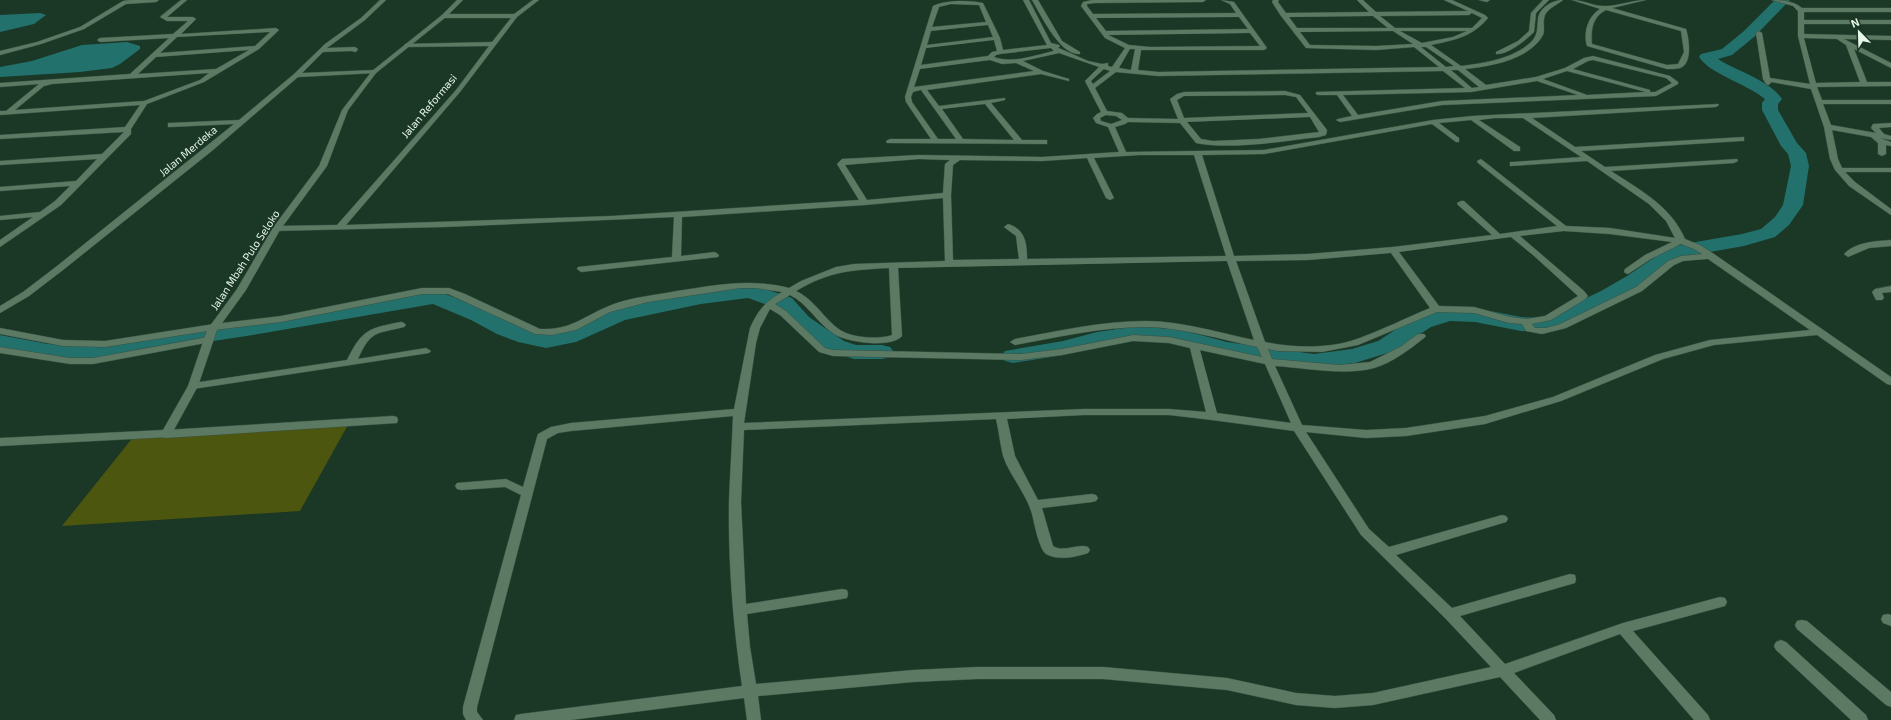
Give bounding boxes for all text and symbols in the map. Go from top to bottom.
north arrow [1839,12,1879,52]
text: N [1849,15,1861,30]
street label: Jalan Reformasi [398,71,459,140]
street label: Jalan Merdeka [156,123,219,179]
street label: Jalan Mbah Pulo Seloko [207,207,282,312]

